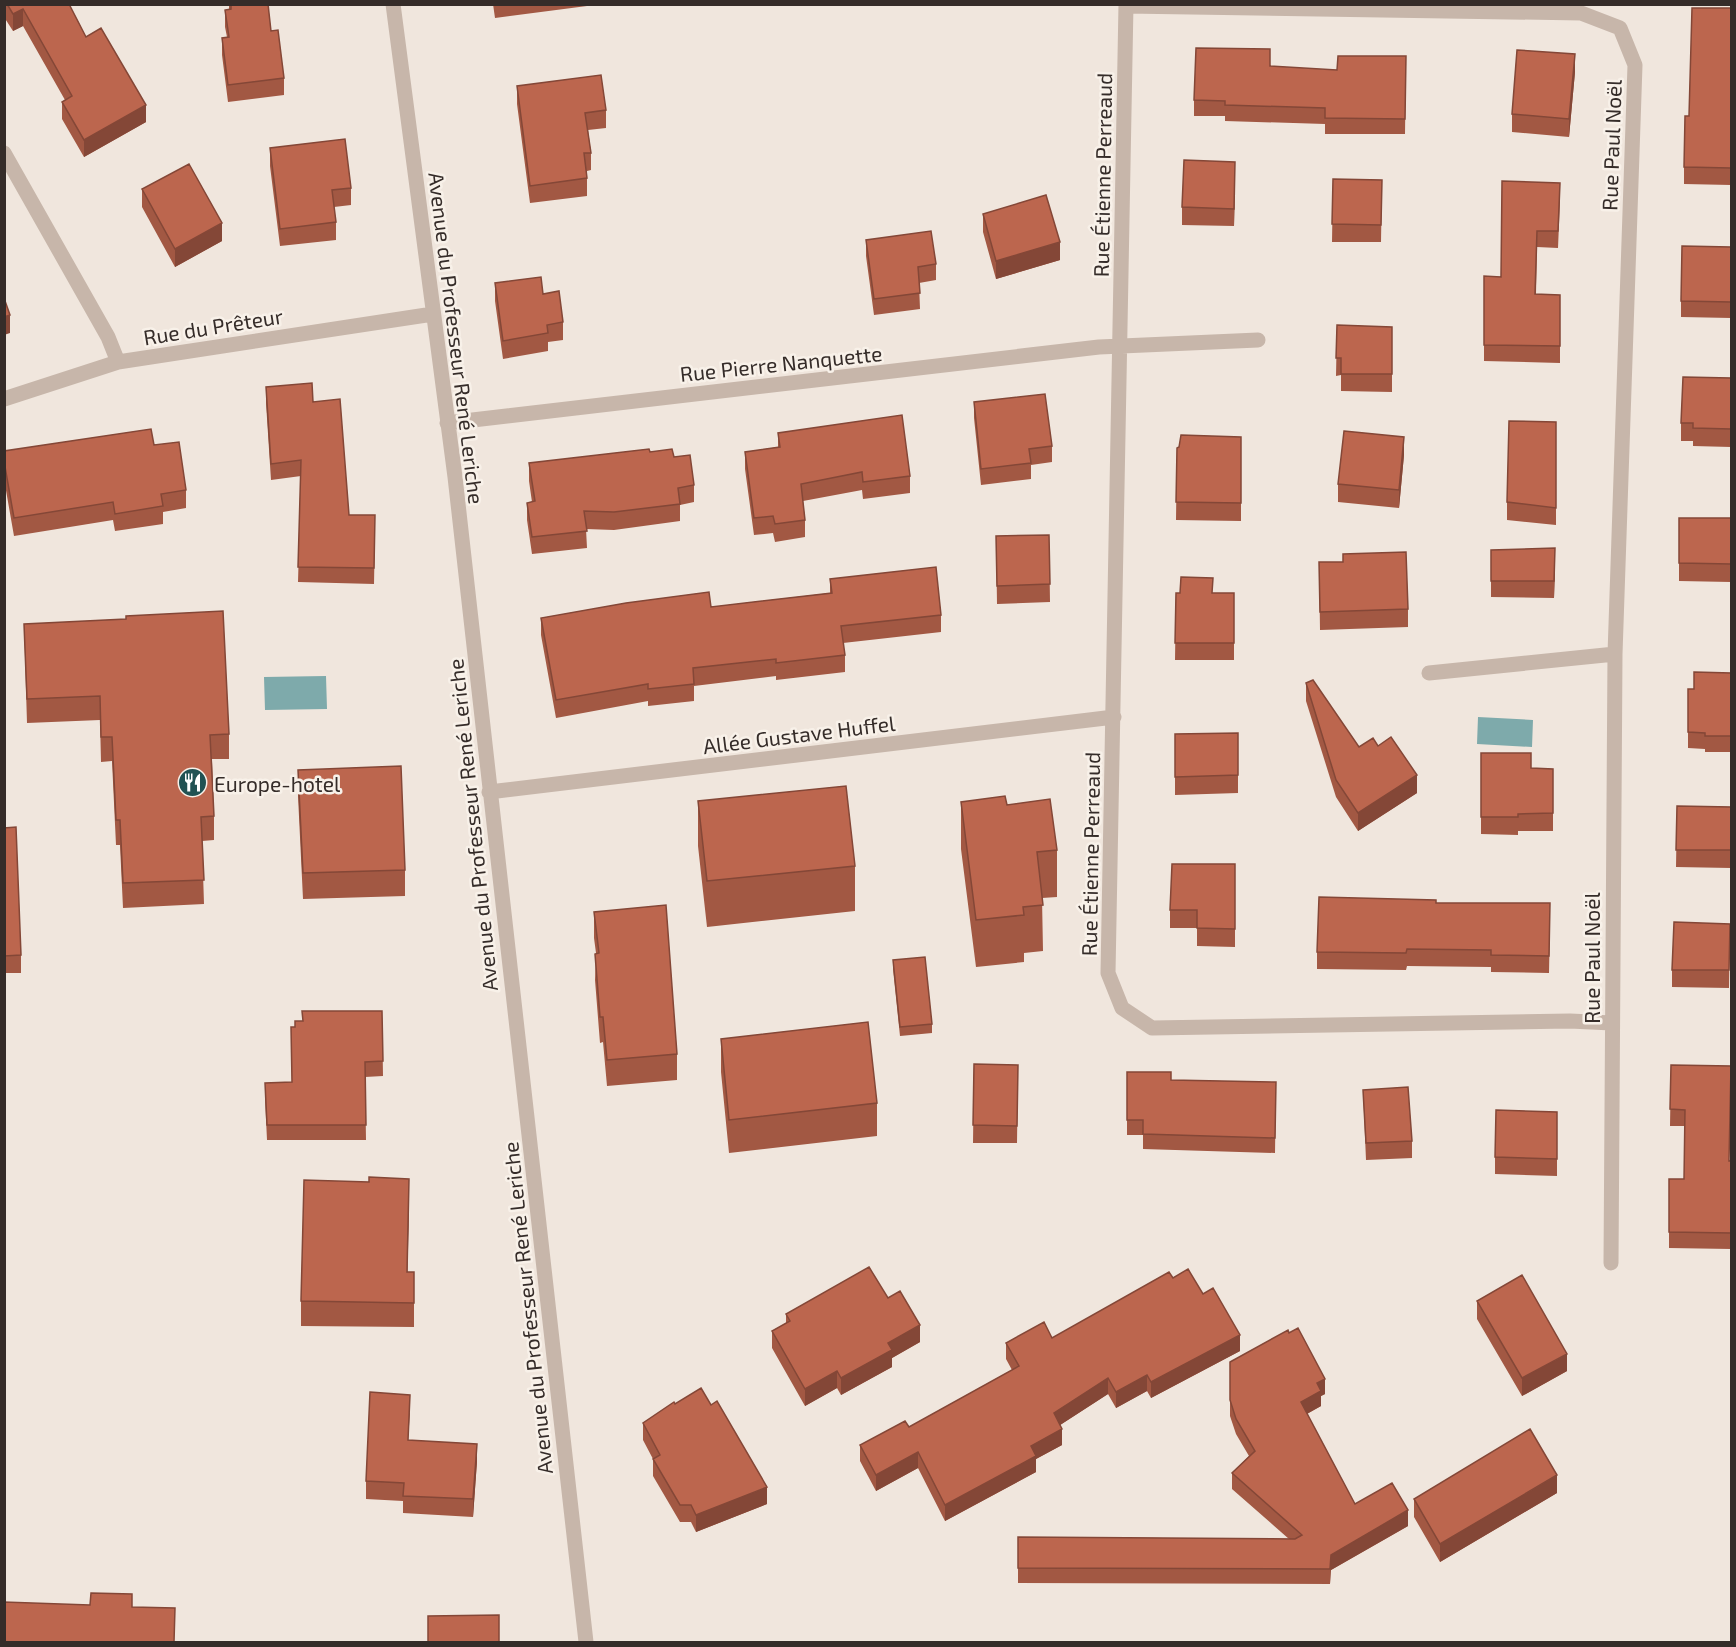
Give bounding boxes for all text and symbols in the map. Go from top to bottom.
street label: Rue Étienne Perreaud [1088,73,1116,277]
street label: Rue Paul Noël [1596,78,1626,211]
street label: Avenue du Professeur René Leriche [424,171,490,505]
street label: Rue du Prêteur [141,303,285,349]
street label: Rue Pierre Nanquette [679,340,883,386]
street label: Avenue du Professeur René Leriche [442,657,502,993]
street label: Allée Gustave Huffel [702,710,897,758]
street label: Rue Étienne Perreaud [1076,752,1104,956]
restaurant icon: Europe-hotel [177,767,209,799]
place label: Europe-hotel [214,771,341,796]
street label: Rue Paul Noël [1579,892,1604,1024]
street label: Avenue du Professeur René Leriche [497,1140,557,1476]

